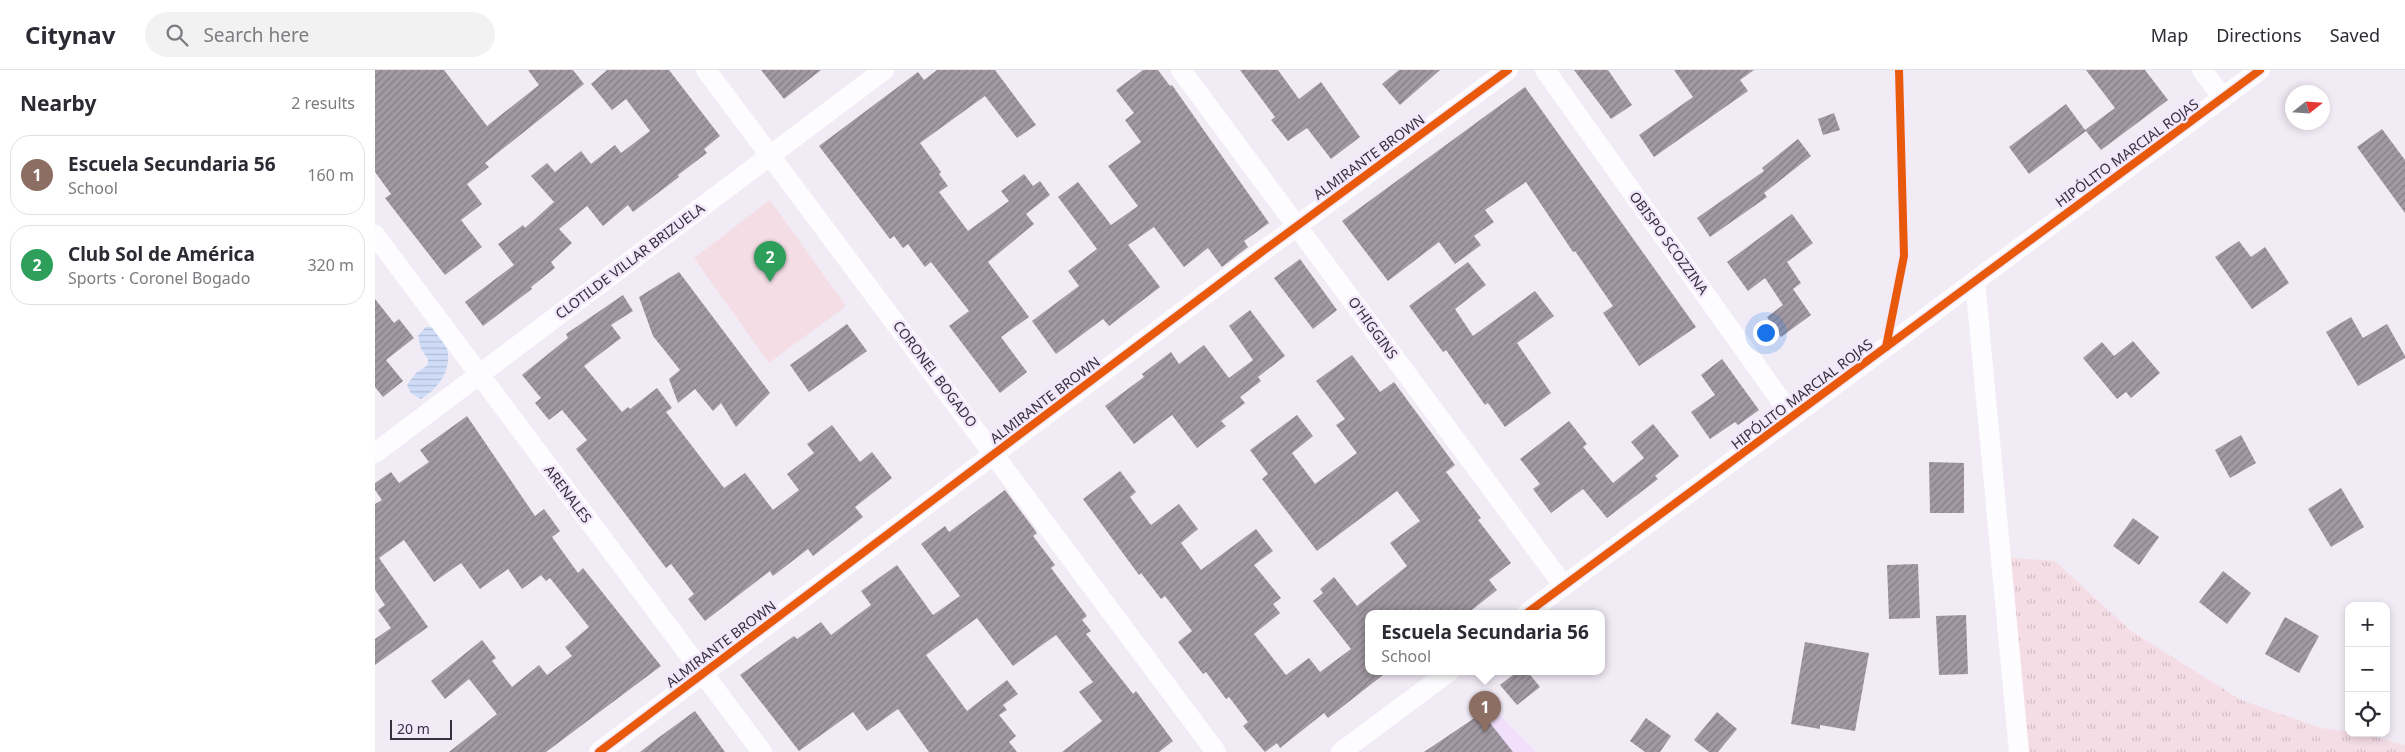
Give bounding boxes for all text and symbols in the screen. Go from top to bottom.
search box [145,12,495,57]
text: Citynav [25,18,115,51]
icon: search [163,21,191,49]
text: Search here [203,22,309,48]
text: Map [2151,23,2188,47]
text: Directions [2216,23,2302,47]
text: Saved [2330,23,2380,47]
north arrow [2285,85,2330,130]
text: Nearby [20,89,96,117]
text: 2 results [291,92,355,114]
street label: HIPÓLITO MARCIAL ROJAS [2051,94,2202,211]
street label: ALMIRANTE BROWN [1309,110,1428,204]
text: Escuela Secundaria 56 [68,151,276,177]
text: 1 [32,164,42,186]
text: 160 m [307,164,354,186]
text: School [68,177,118,199]
street label: OBISPO SCOZZINA [1626,187,1713,298]
street label: CLOTILDE VILLAR BRIZUELA [551,198,708,323]
text: Club Sol de América [68,241,255,267]
pin: 2 [754,241,786,282]
text: 2 [32,254,42,276]
text: 320 m [307,254,354,276]
text: Sports · Coronel Bogado [68,267,250,289]
street label: O'HIGGINS [1344,293,1403,363]
street label: CORONEL BOGADO [889,317,982,431]
your location [1753,320,1779,346]
street label: HIPÓLITO MARCIAL ROJAS [1727,334,1877,453]
street label: ALMIRANTE BROWN [986,352,1104,447]
street label: ARENALES [540,461,597,527]
street label: ALMIRANTE BROWN [662,596,780,691]
map controls [2345,602,2390,737]
button: + [2345,602,2390,647]
popup [1365,610,1605,675]
text: Escuela Secundaria 56 [1381,619,1589,645]
text: School [1381,645,1431,667]
button: − [2345,647,2390,692]
pin: 1 [1469,691,1501,732]
button: locate [2345,692,2390,737]
scale bar [390,717,453,740]
text: 20 m [397,719,430,738]

